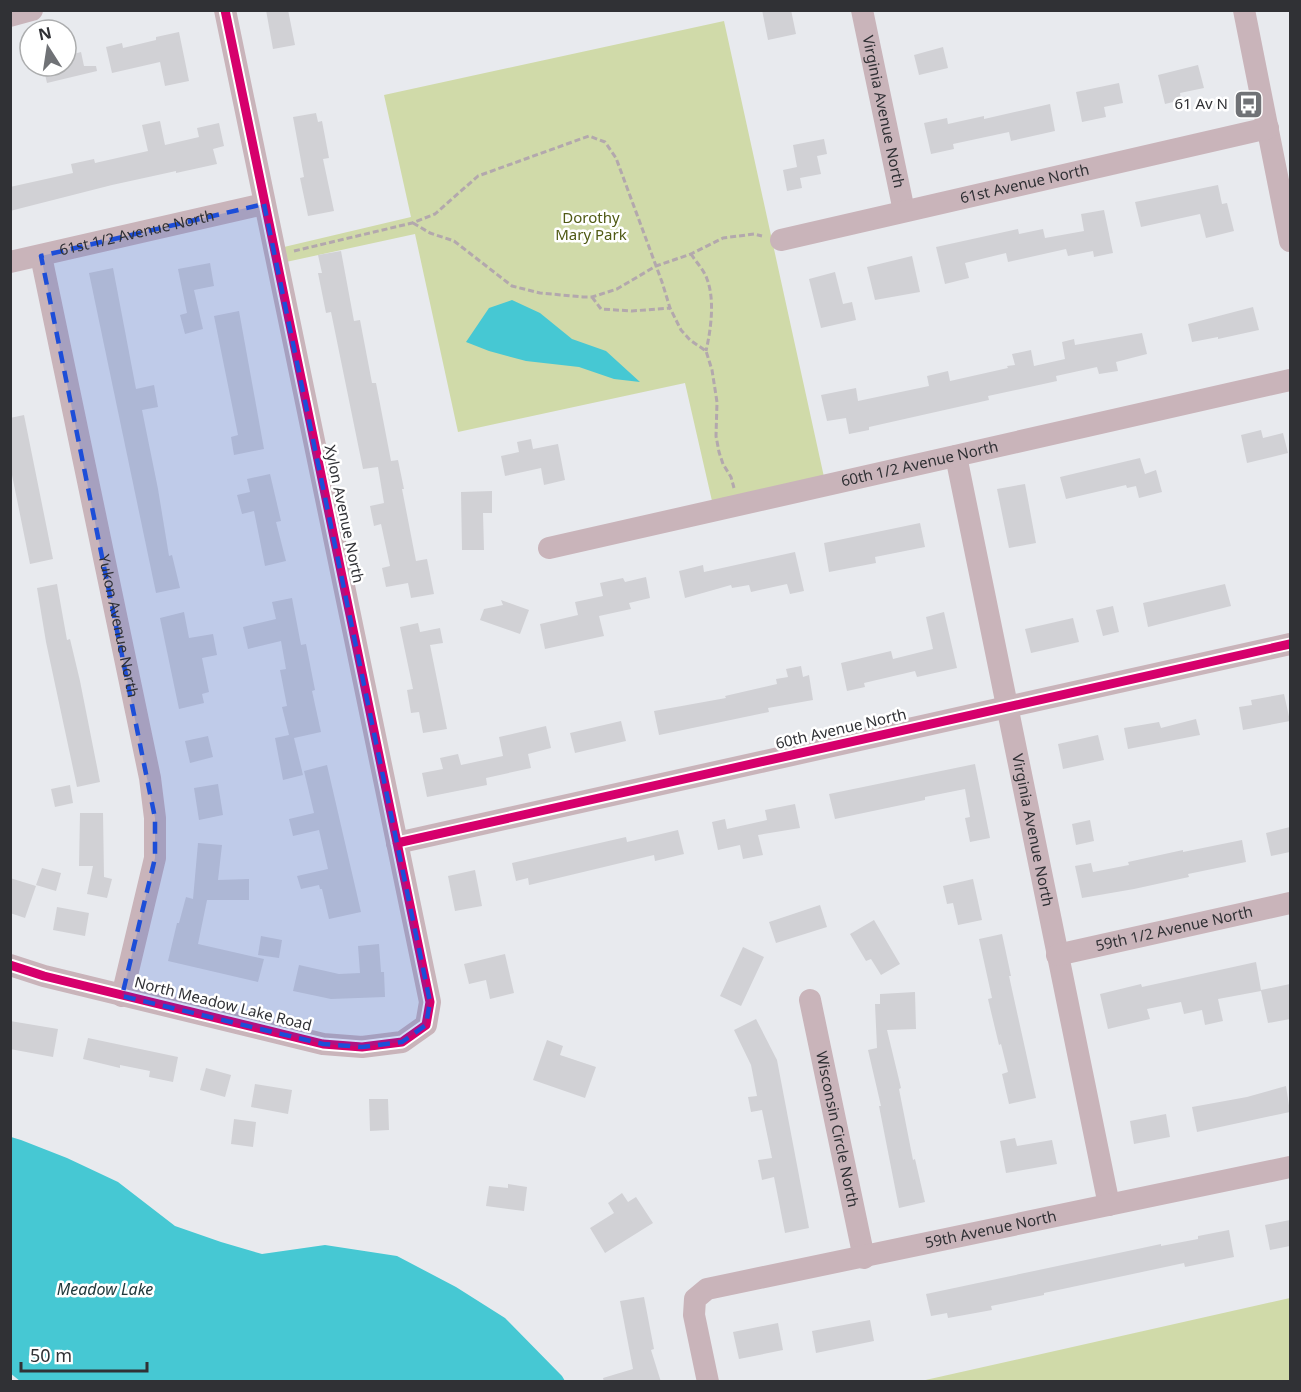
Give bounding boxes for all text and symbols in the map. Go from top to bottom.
north arrow [18,18,78,78]
text: N [36,21,54,45]
street label: Virginia Avenue North [859,33,910,190]
bus stop icon: 61 Av N [1233,88,1265,120]
place label: 61 Av N [1174,93,1228,113]
street label: 61st Avenue North [958,158,1091,207]
street label: 61st 1/2 Avenue North [57,205,216,259]
park label: Dorothy Mary Park [555,207,627,244]
street label: 60th 1/2 Avenue North [839,436,1000,490]
street label: Xylon Avenue North [321,443,369,585]
street label: Yukon Avenue North [95,552,144,699]
street label: 60th Avenue North [773,703,908,753]
street label: Virginia Avenue North [1008,752,1059,908]
street label: 59th 1/2 Avenue North [1093,901,1254,955]
street label: North Meadow Lake Road [132,971,314,1035]
street label: Wisconsin Circle North [812,1049,864,1209]
street label: 59th Avenue North [923,1205,1058,1252]
water label: Meadow Lake [57,1278,153,1300]
scale bar [21,1335,147,1373]
text: 50 m [30,1343,72,1367]

